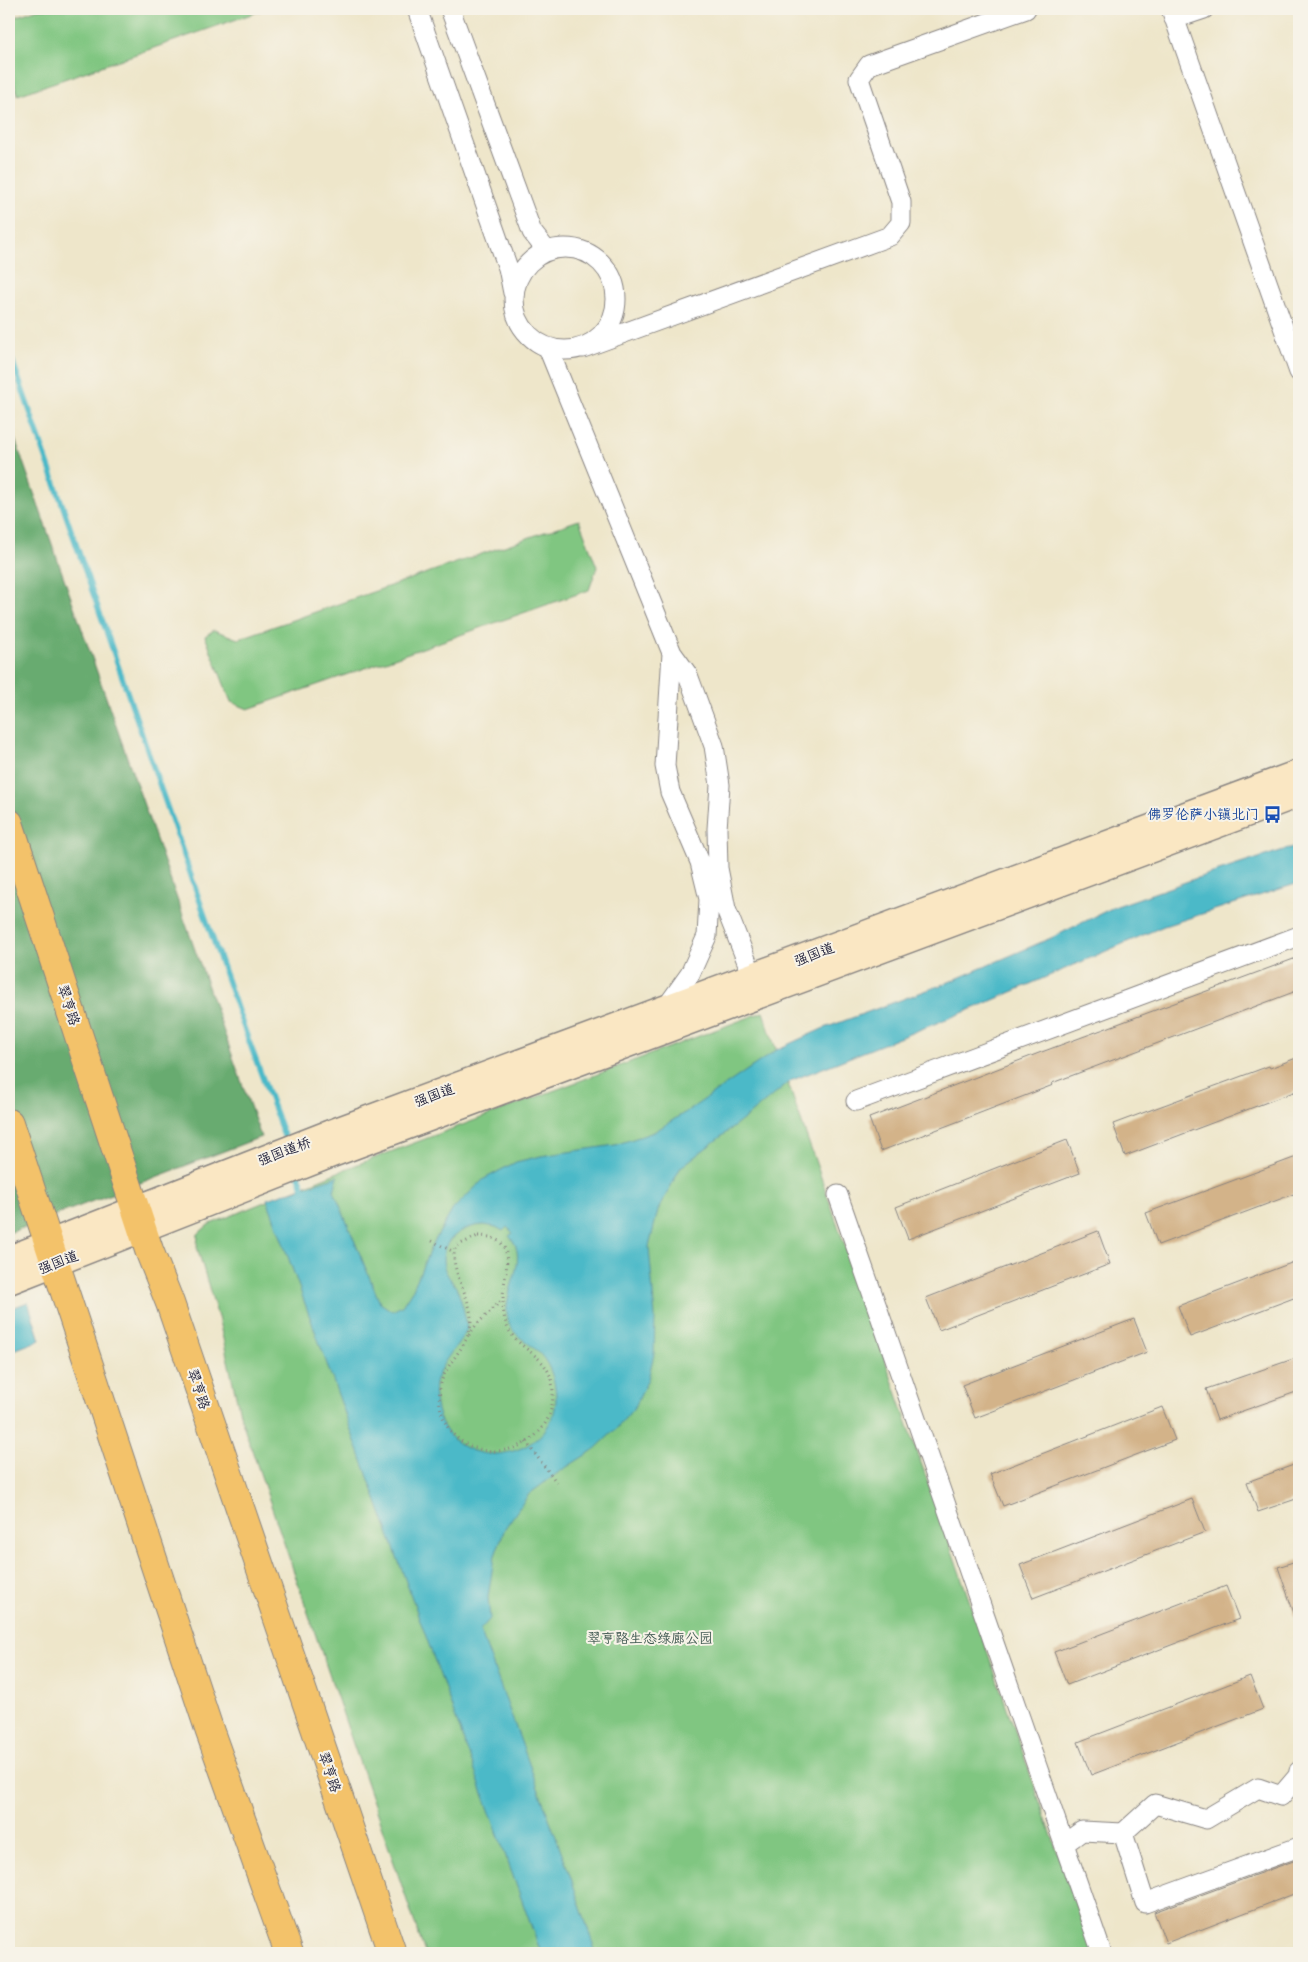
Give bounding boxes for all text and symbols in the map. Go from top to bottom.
bus stop icon: 佛罗伦萨小镇北门 [1263,804,1283,824]
place label: 佛罗伦萨小镇北门 [1147,805,1259,823]
street label: 强国道 [791,938,837,970]
street label: 翠亨路 [54,982,84,1028]
street label: 强国道 [411,1079,457,1111]
street label: 强国道桥 [255,1133,313,1169]
street label: 强国道 [35,1246,81,1278]
street label: 翠亨路 [184,1366,214,1412]
park label: 翠亨路生态绿廊公园 [587,1629,713,1647]
street label: 翠亨路 [315,1749,345,1795]

